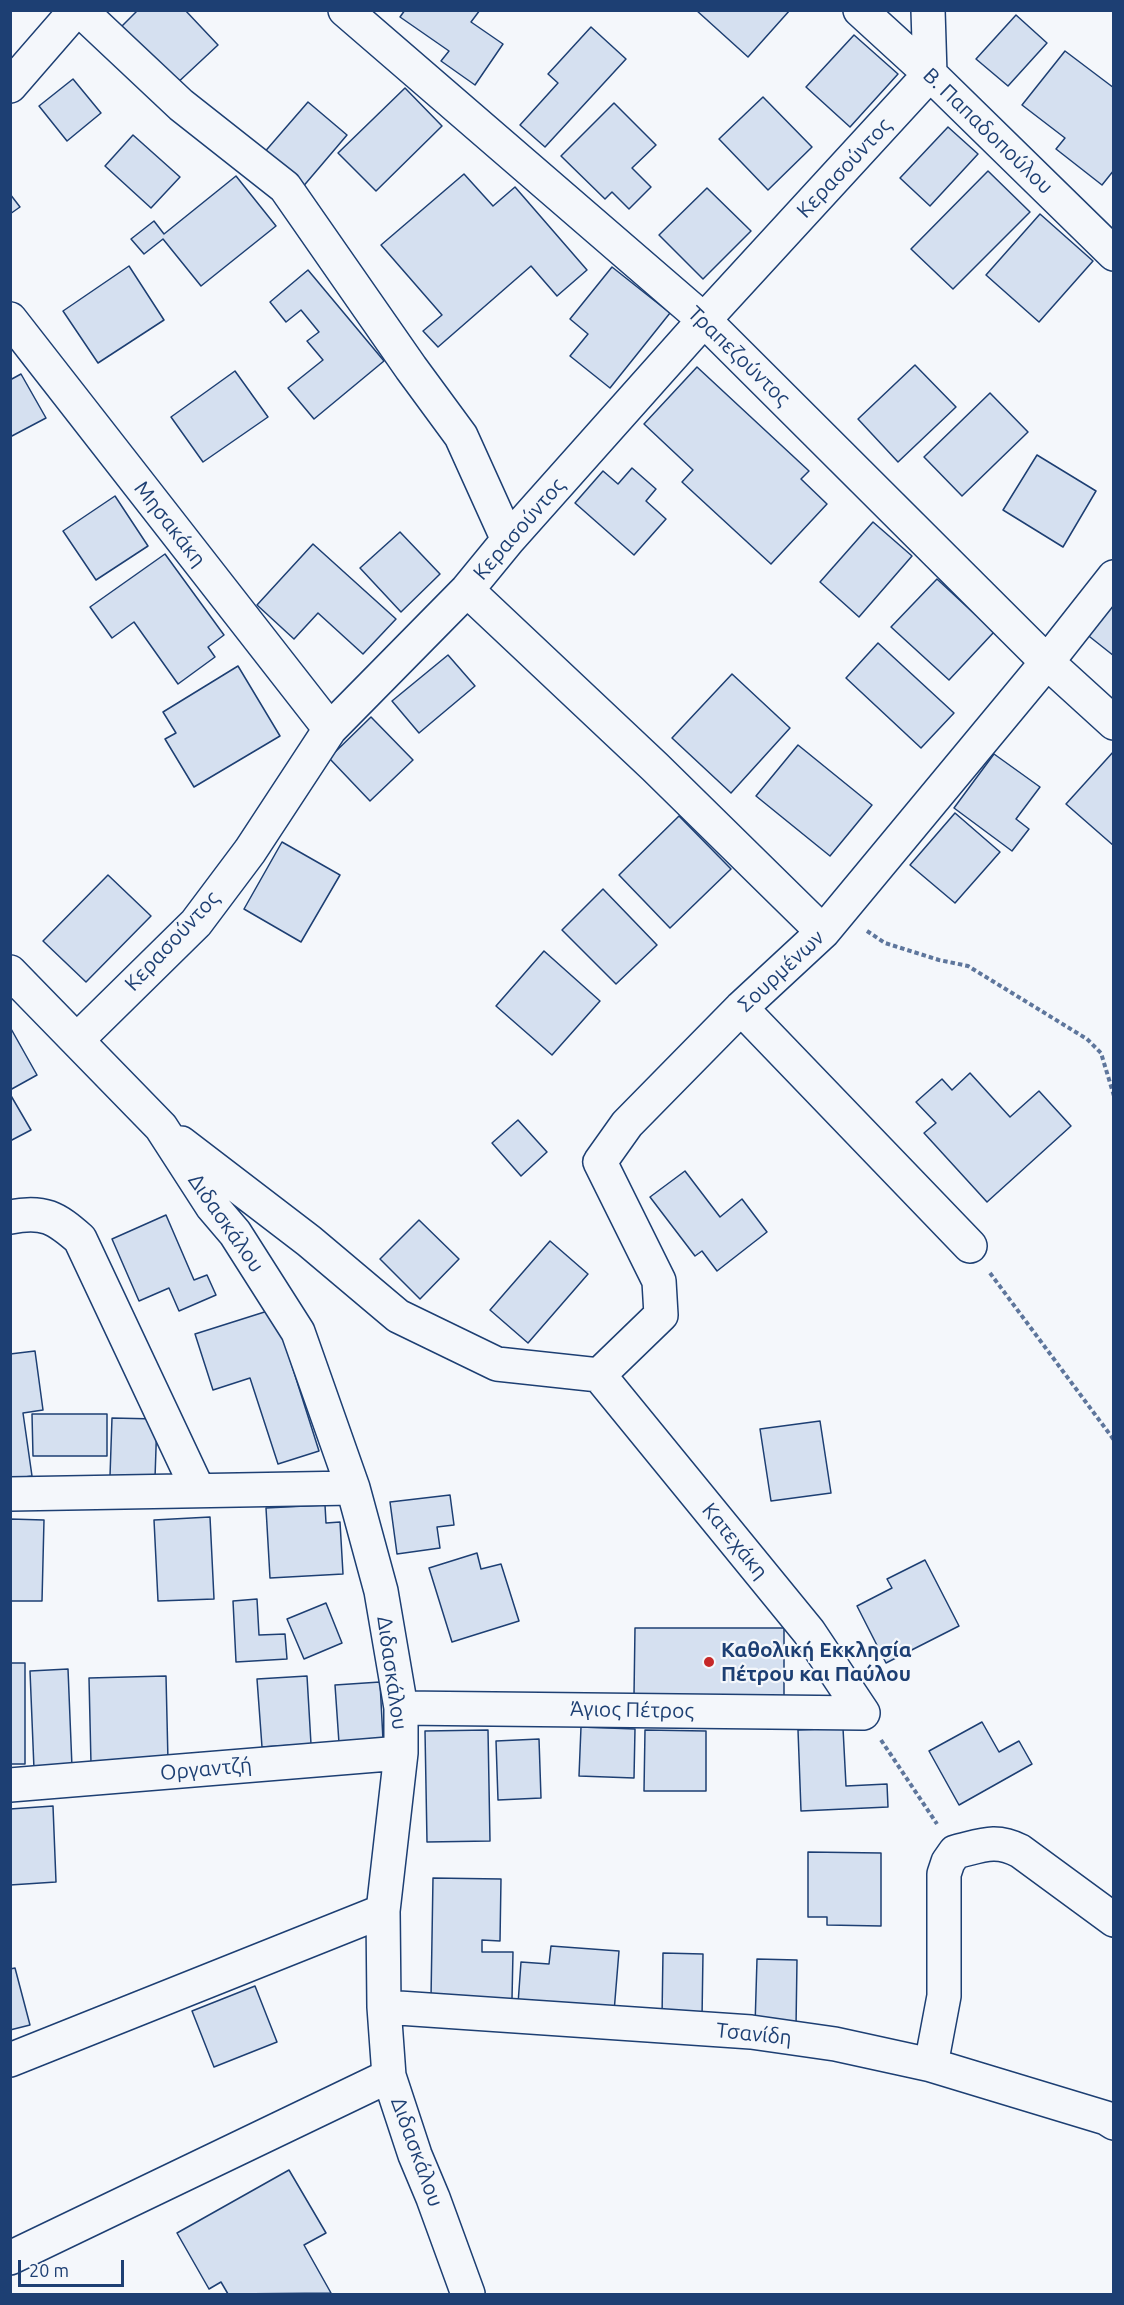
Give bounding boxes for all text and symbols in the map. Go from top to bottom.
street label: B. Παπαδοπούλου [918,63,1058,199]
street label: Κερασούντος [792,113,896,223]
street label: Τραπεζούντος [683,301,795,411]
street label: Κερασούντος [468,473,570,585]
street label: Μησακάκη [129,476,211,572]
street label: Κερασούντος [120,886,224,996]
street label: Σουρμένων [733,925,829,1017]
street label: Διδασκάλου [183,1169,269,1277]
street label: Κατεχάκη [697,1498,773,1584]
street label: Διδασκάλου [372,1614,412,1732]
place label: Καθολική Εκκλησία Πέτρου και Παύλου [721,1637,912,1687]
marker: Καθολική Εκκλησία Πέτρου και Παύλου [702,1655,716,1669]
street label: Άγιος Πέτρος [570,1696,694,1724]
street label: Οργαντζή [159,1752,253,1786]
street label: Τσανίδη [715,2018,793,2050]
street label: Διδασκάλου [386,2094,448,2210]
scale bar [21,2248,128,2286]
text: 20 m [29,2260,69,2280]

